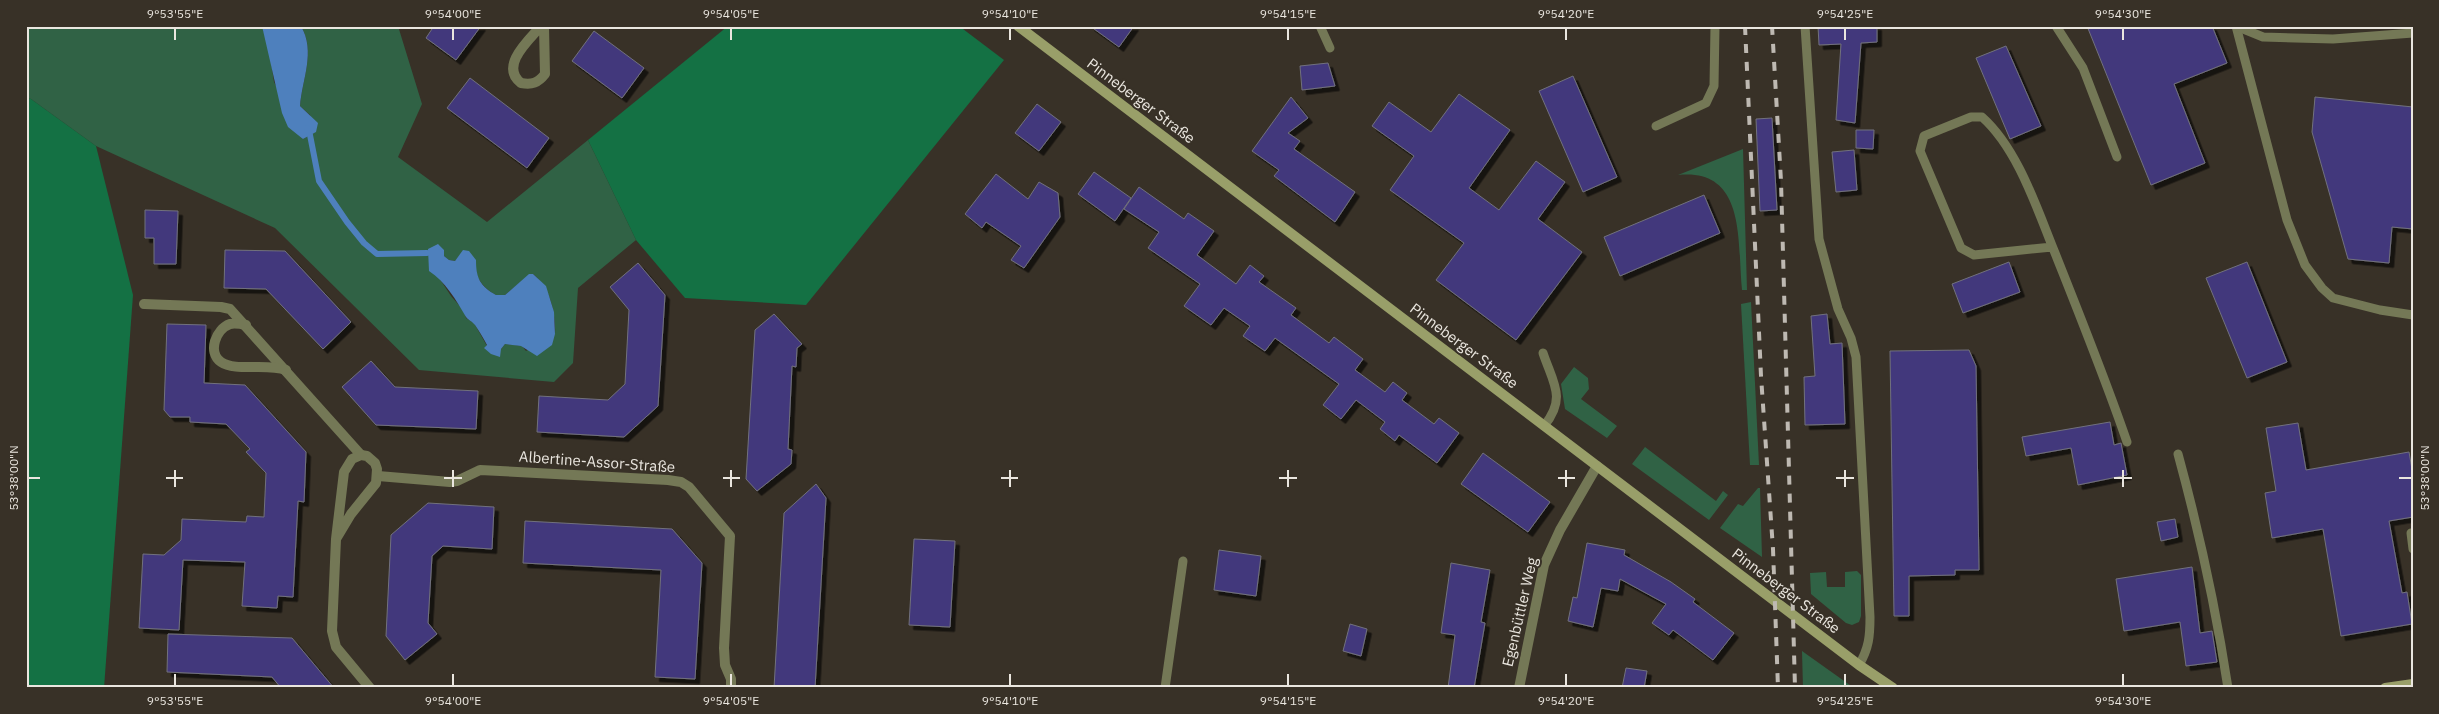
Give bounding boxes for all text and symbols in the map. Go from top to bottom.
text: 9°53'55"E [147,6,203,21]
text: 9°54'00"E [425,6,481,21]
text: 9°54'05"E [703,6,759,21]
text: 9°54'10"E [982,6,1038,21]
text: 9°54'15"E [1260,6,1316,21]
text: 9°54'20"E [1538,6,1594,21]
text: 9°54'25"E [1817,6,1873,21]
text: 9°54'30"E [2095,6,2151,21]
street label: Pinneberger Straße [1083,54,1199,147]
street label: Pinneberger Straße [1406,299,1522,392]
text: 53°38'00"N [6,445,21,511]
text: 53°38'00"N [2417,445,2432,511]
street label: Albertine-Assor-Straße [518,447,676,476]
street label: Pinneberger Straße [1728,544,1844,637]
street label: Egenbüttler Weg [1498,555,1541,668]
text: 9°53'55"E [147,693,203,708]
text: 9°54'00"E [425,693,481,708]
text: 9°54'05"E [703,693,759,708]
text: 9°54'10"E [982,693,1038,708]
text: 9°54'15"E [1260,693,1316,708]
text: 9°54'20"E [1538,693,1594,708]
text: 9°54'25"E [1817,693,1873,708]
text: 9°54'30"E [2095,693,2151,708]

